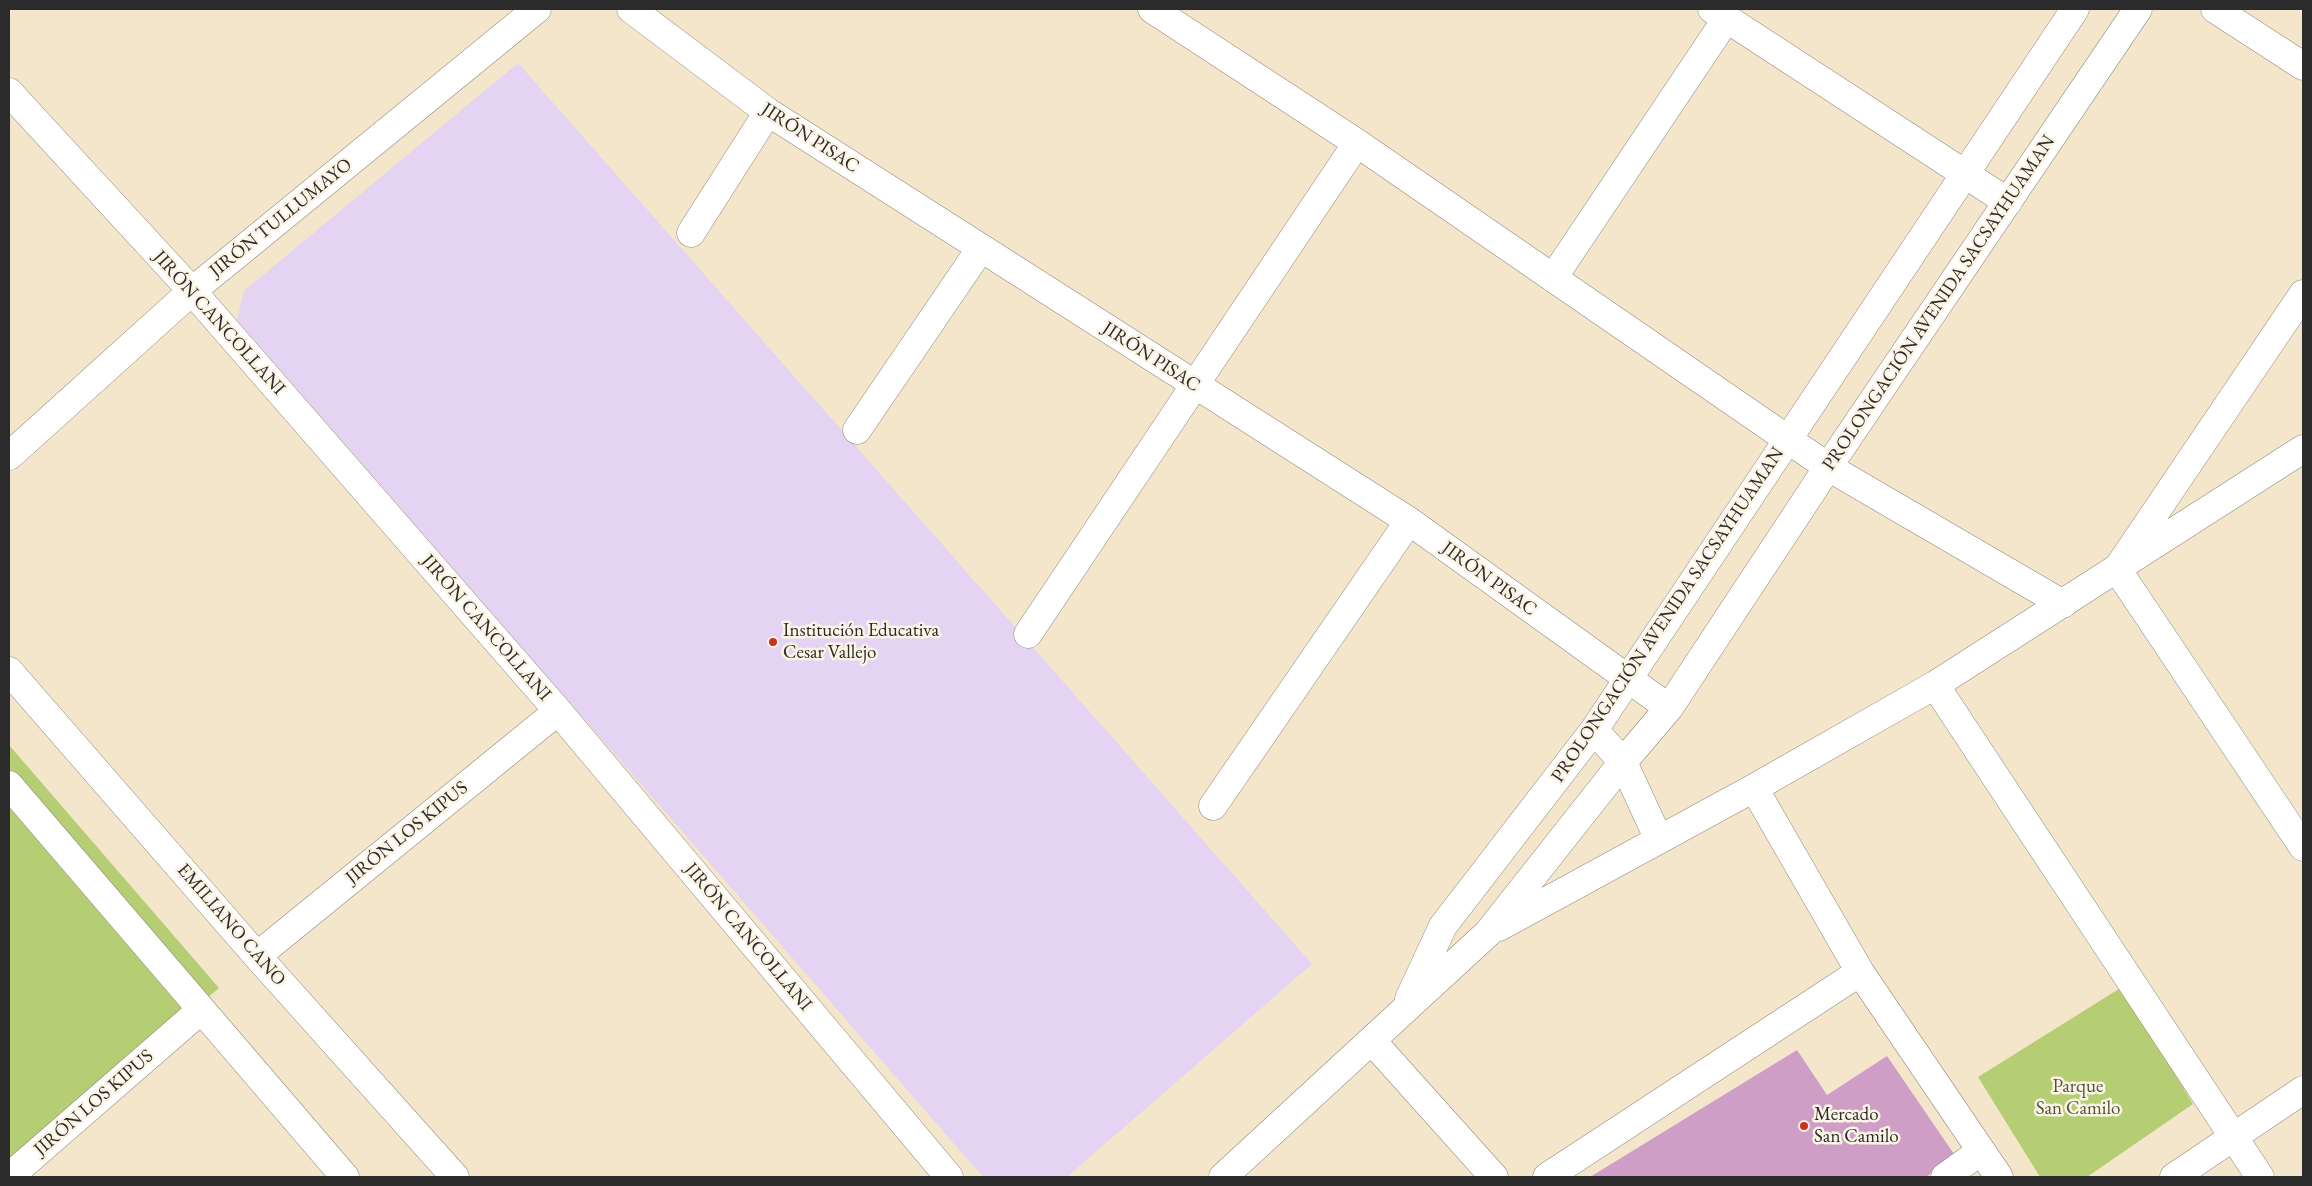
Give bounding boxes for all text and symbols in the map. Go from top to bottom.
street label: JIRÓN PISAC [757,98,863,178]
street label: PROLONGACIÓN AVENIDA SACSAYHUAMAN [1818,131,2060,475]
street label: JIRÓN TULLUMAYO [205,154,357,282]
street label: JIRÓN CANCOLLANI [148,246,290,400]
street label: JIRÓN PISAC [1098,317,1204,397]
street label: PROLONGACIÓN AVENIDA SACSAYHUAMAN [1547,443,1789,787]
street label: JIRÓN PISAC [1437,537,1541,621]
street label: JIRÓN CANCOLLANI [416,550,556,706]
place label: Institución Educativa Cesar Vallejo [783,620,939,664]
marker: Institución Educativa Cesar Vallejo [767,636,779,648]
street label: JIRÓN LOS KIPUS [341,777,473,889]
street label: JIRÓN CANCOLLANI [679,858,817,1016]
street label: EMILIANO CANO [172,859,290,991]
street label: JIRÓN LOS KIPUS [30,1045,158,1161]
park label: Parque San Camilo [2036,1076,2120,1120]
place label: Mercado San Camilo [1814,1104,1899,1148]
marker: Mercado San Camilo [1798,1120,1810,1132]

